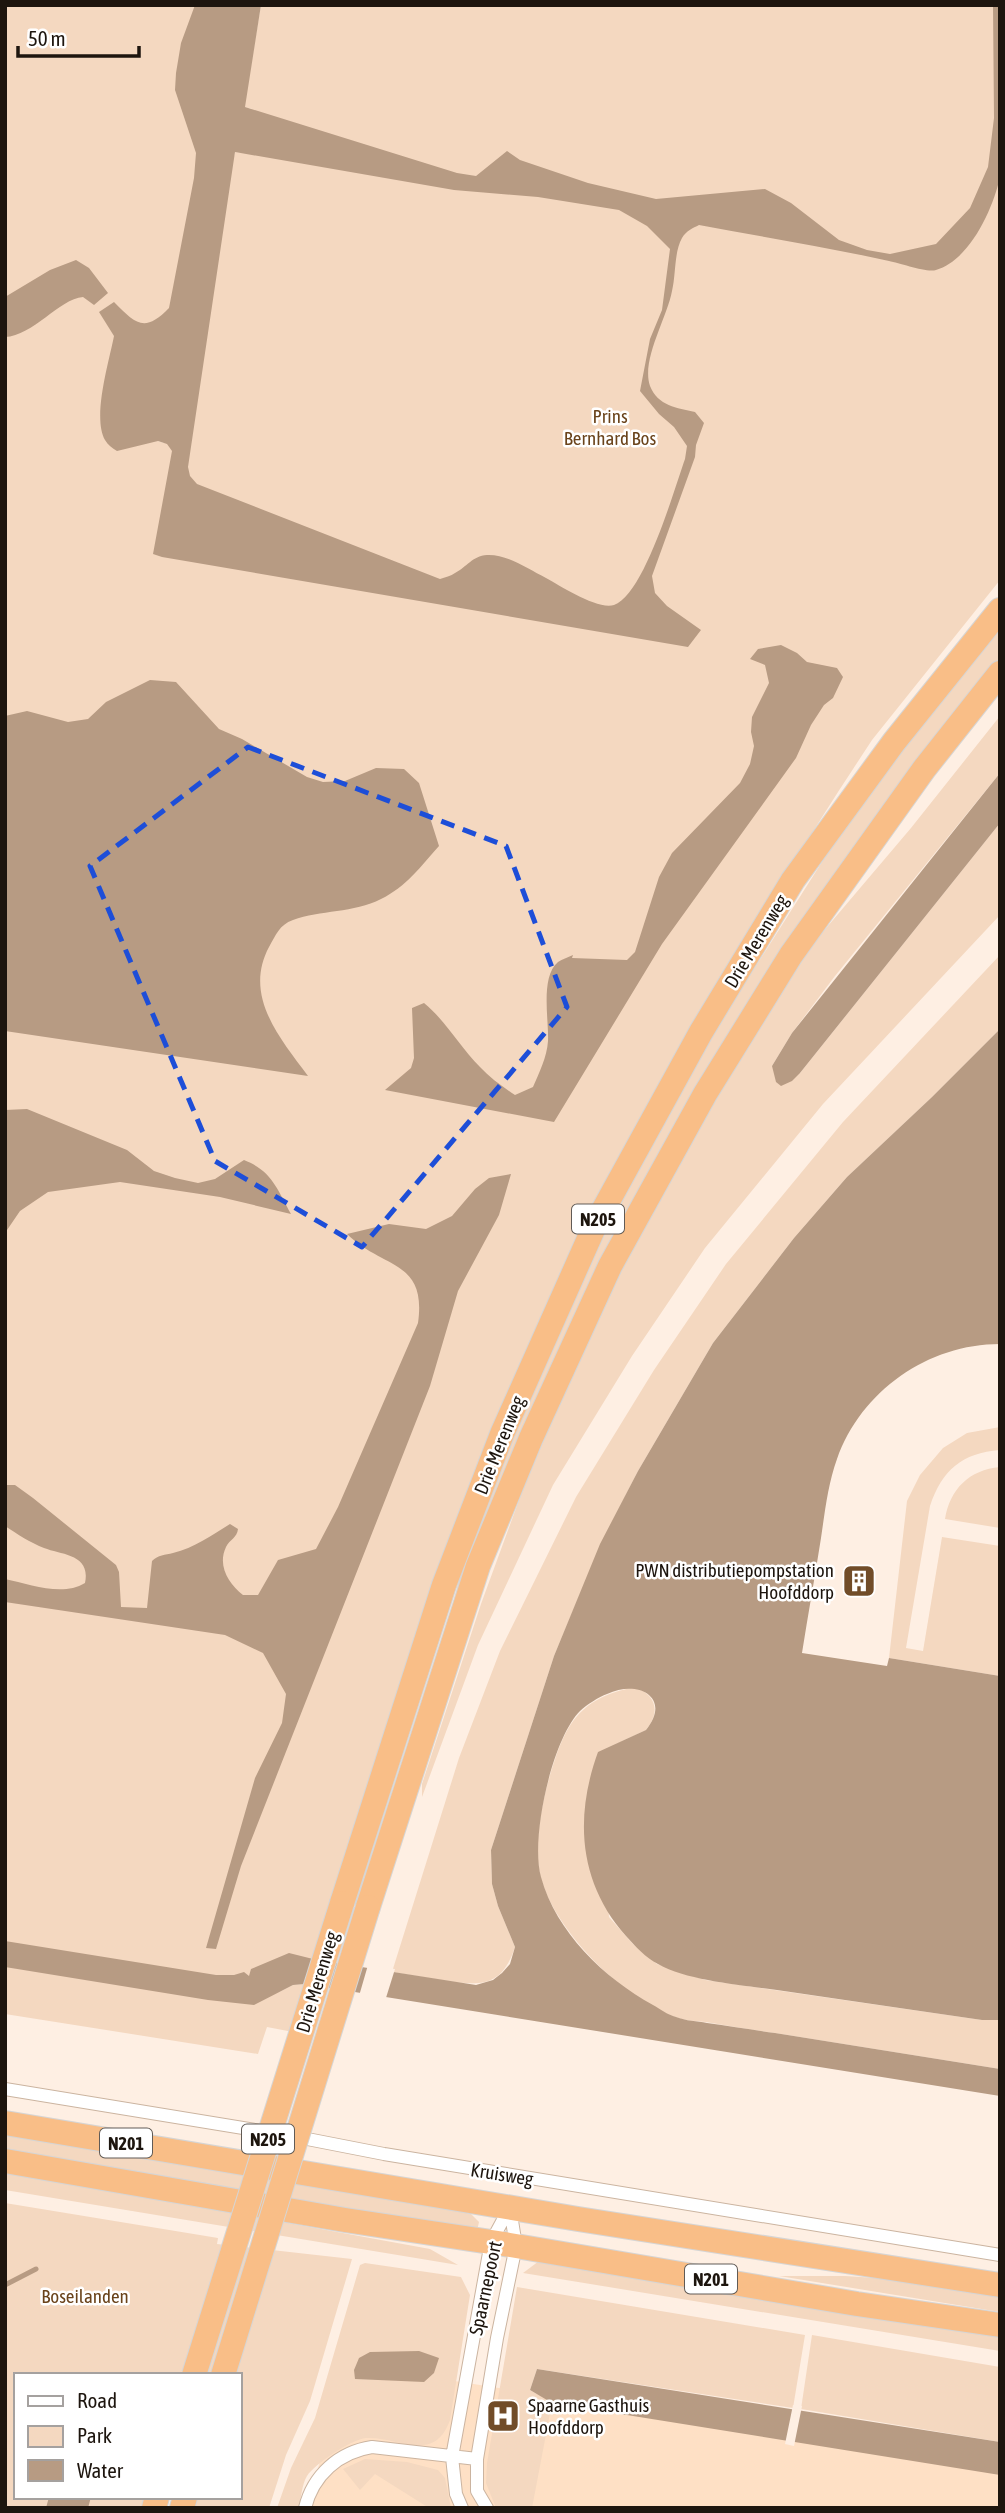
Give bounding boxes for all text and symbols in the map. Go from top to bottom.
scale bar [18,14,138,58]
text: 50 m [28,26,66,50]
park label: Prins Bernhard Bos [564,405,656,449]
street label: Drie Merenweg [720,890,793,991]
road number: N205 [572,1204,624,1234]
street label: Drie Merenweg [469,1392,529,1498]
place label: PWN distributiepompstation Hoofddorp [635,1559,834,1603]
building icon: PWN distributiepompstation Hoofddorp [840,1562,878,1600]
street label: Drie Merenweg [291,1928,343,2035]
road number: N205 [242,2124,294,2154]
road number: N201 [100,2129,152,2158]
street label: Kruisweg [469,2158,536,2190]
street label: Spaarnepoort [464,2239,506,2337]
road number: N201 [685,2264,737,2294]
park label: Boseilanden [41,2285,129,2307]
legend [14,2373,242,2499]
text: Road [77,2388,117,2412]
place label: Spaarne Gasthuis Hoofddorp [528,2394,650,2438]
hospital icon: Spaarne Gasthuis Hoofddorp [484,2397,522,2435]
text: Park [77,2423,112,2447]
text: Water [77,2458,124,2482]

